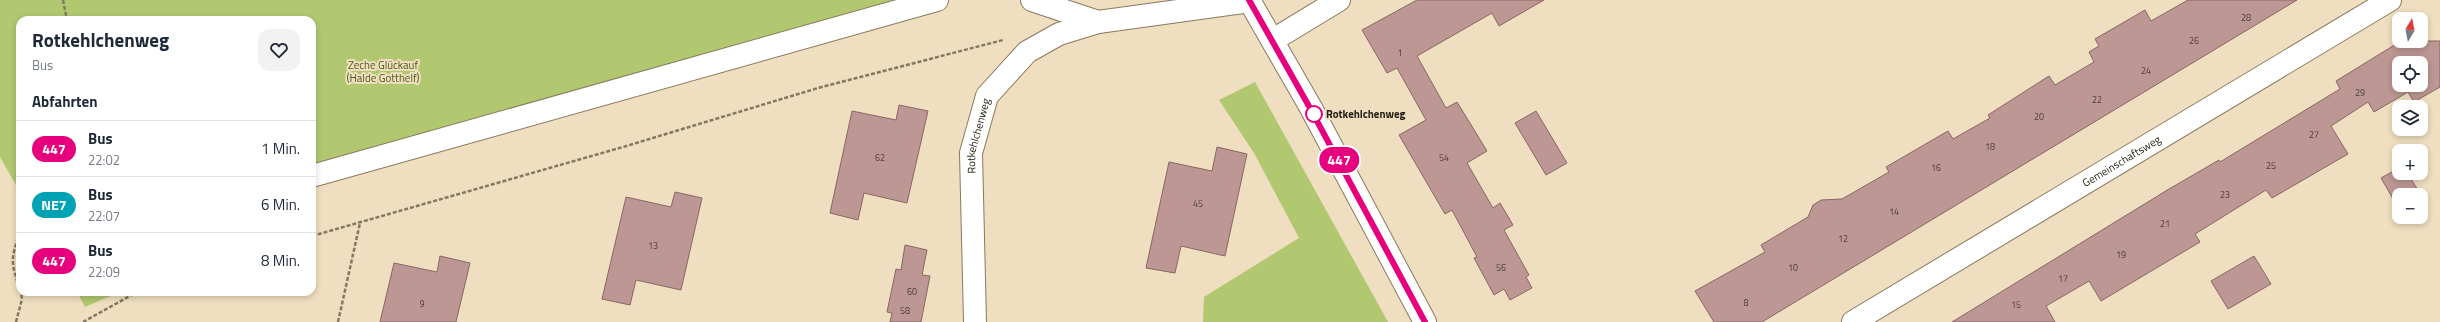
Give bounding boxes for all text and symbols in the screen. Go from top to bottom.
house number: 28 [2241,11,2251,24]
north arrow [2392,12,2428,48]
map controls [2392,12,2428,224]
text: Rotkehlchenweg [32,25,169,54]
button: heart [258,29,300,71]
house number: 26 [2189,34,2199,47]
house number: 1 [1397,46,1403,59]
text: Bus [32,55,53,75]
button: locate [2392,56,2428,92]
park label: Zeche Glückauf (Halde Gotthelf) [347,57,420,86]
house number: 24 [2141,64,2151,77]
house number: 29 [2355,86,2365,99]
text: Abfahrten [32,90,98,113]
house number: 22 [2092,93,2102,106]
street label: Rotkehlchenweg [963,96,994,174]
button: layers [2392,100,2428,136]
marker: Rotkehlchenweg [1305,105,1323,123]
place label: Rotkehlchenweg [1326,106,1406,122]
house number: 20 [2034,110,2044,123]
text: Bus [88,127,113,150]
house number: 27 [2309,128,2319,141]
street label: Gemeinschaftsweg [2079,131,2164,191]
text: 1 Min. [261,137,300,160]
text: 447 [42,138,66,159]
house number: 18 [1985,140,1995,153]
button: + [2392,144,2428,180]
line badge: 447 [1316,147,1362,173]
text: 447 [1327,149,1351,170]
text: 22:02 [88,150,120,170]
house number: 62 [875,151,885,164]
house number: 54 [1439,151,1449,164]
house number: 25 [2266,159,2276,172]
house number: 16 [1931,161,1941,174]
text: Bus [88,183,113,206]
house number: 23 [2220,188,2230,201]
button: − [2392,188,2428,224]
text: 6 Min. [261,193,300,216]
text: NE7 [41,194,67,215]
house number: 45 [1193,197,1203,210]
house number: 14 [1889,205,1899,218]
text: 22:07 [88,206,120,226]
house number: 21 [2160,217,2170,230]
house number: 12 [1838,232,1848,245]
text: Bus [88,239,113,262]
house number: 13 [648,239,658,252]
house number: 19 [2116,248,2126,261]
text: 8 Min. [261,249,300,272]
text: 447 [42,250,66,271]
house number: 56 [1496,261,1506,274]
house number: 10 [1788,261,1798,274]
text: 22:09 [88,262,120,282]
house number: 17 [2058,272,2068,285]
house number: 60 [907,285,917,298]
house number: 8 [1743,296,1749,309]
house number: 9 [419,297,425,310]
house number: 15 [2011,298,2021,311]
house number: 58 [900,304,910,317]

